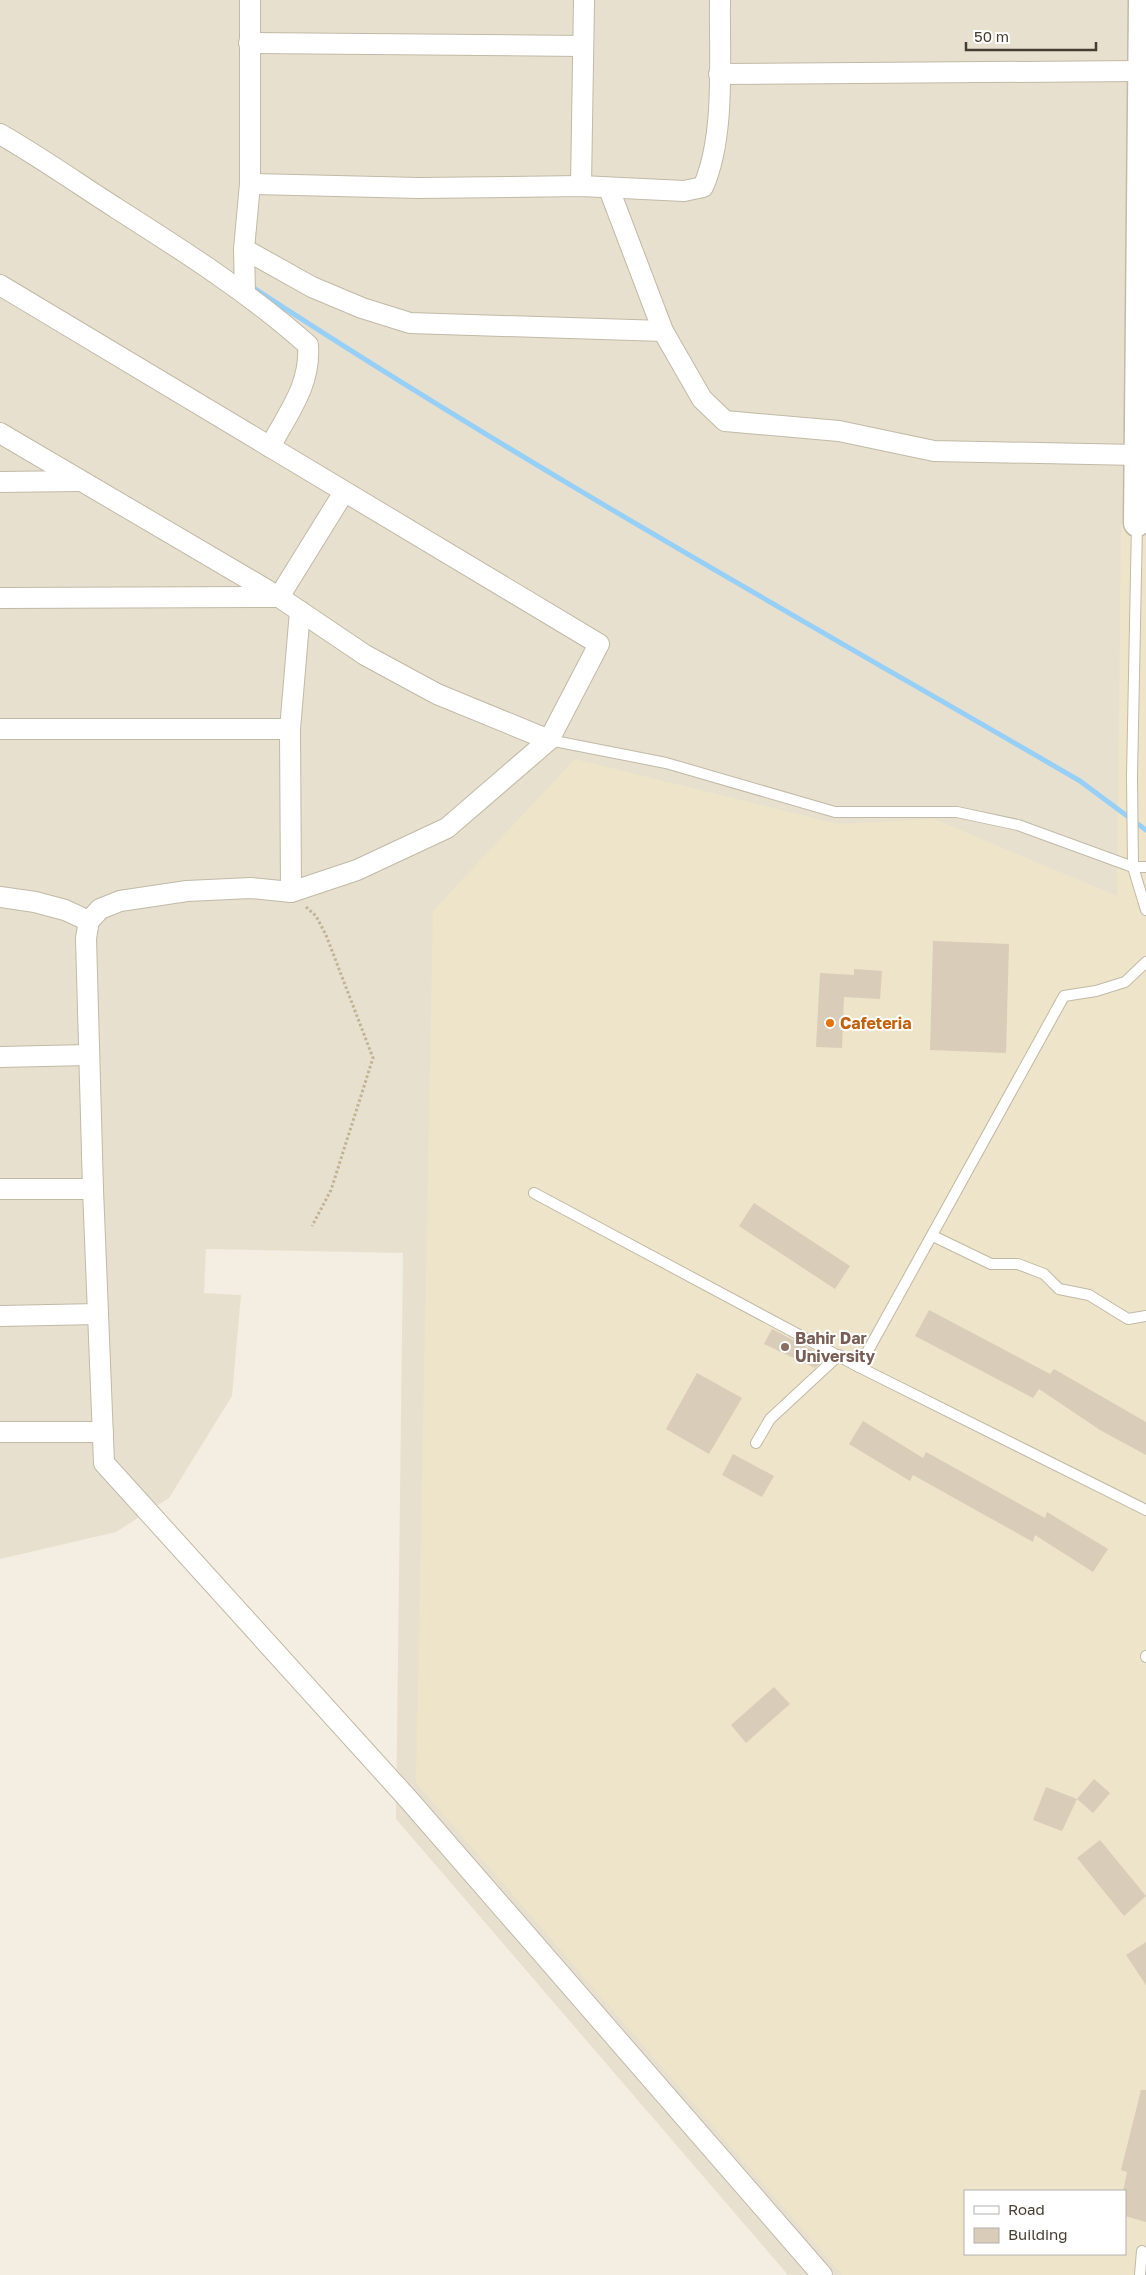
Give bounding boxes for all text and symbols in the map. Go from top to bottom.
scale bar [966,20,1096,52]
text: 50 m [974,27,1009,45]
place label: Cafeteria [840,1013,912,1033]
marker: Cafeteria [824,1017,836,1029]
place label: Bahir Dar University [795,1328,876,1366]
marker: Bahir Dar University [779,1341,791,1353]
legend [964,2190,1126,2255]
text: Road [1008,2200,1045,2218]
text: Building [1008,2225,1068,2243]

